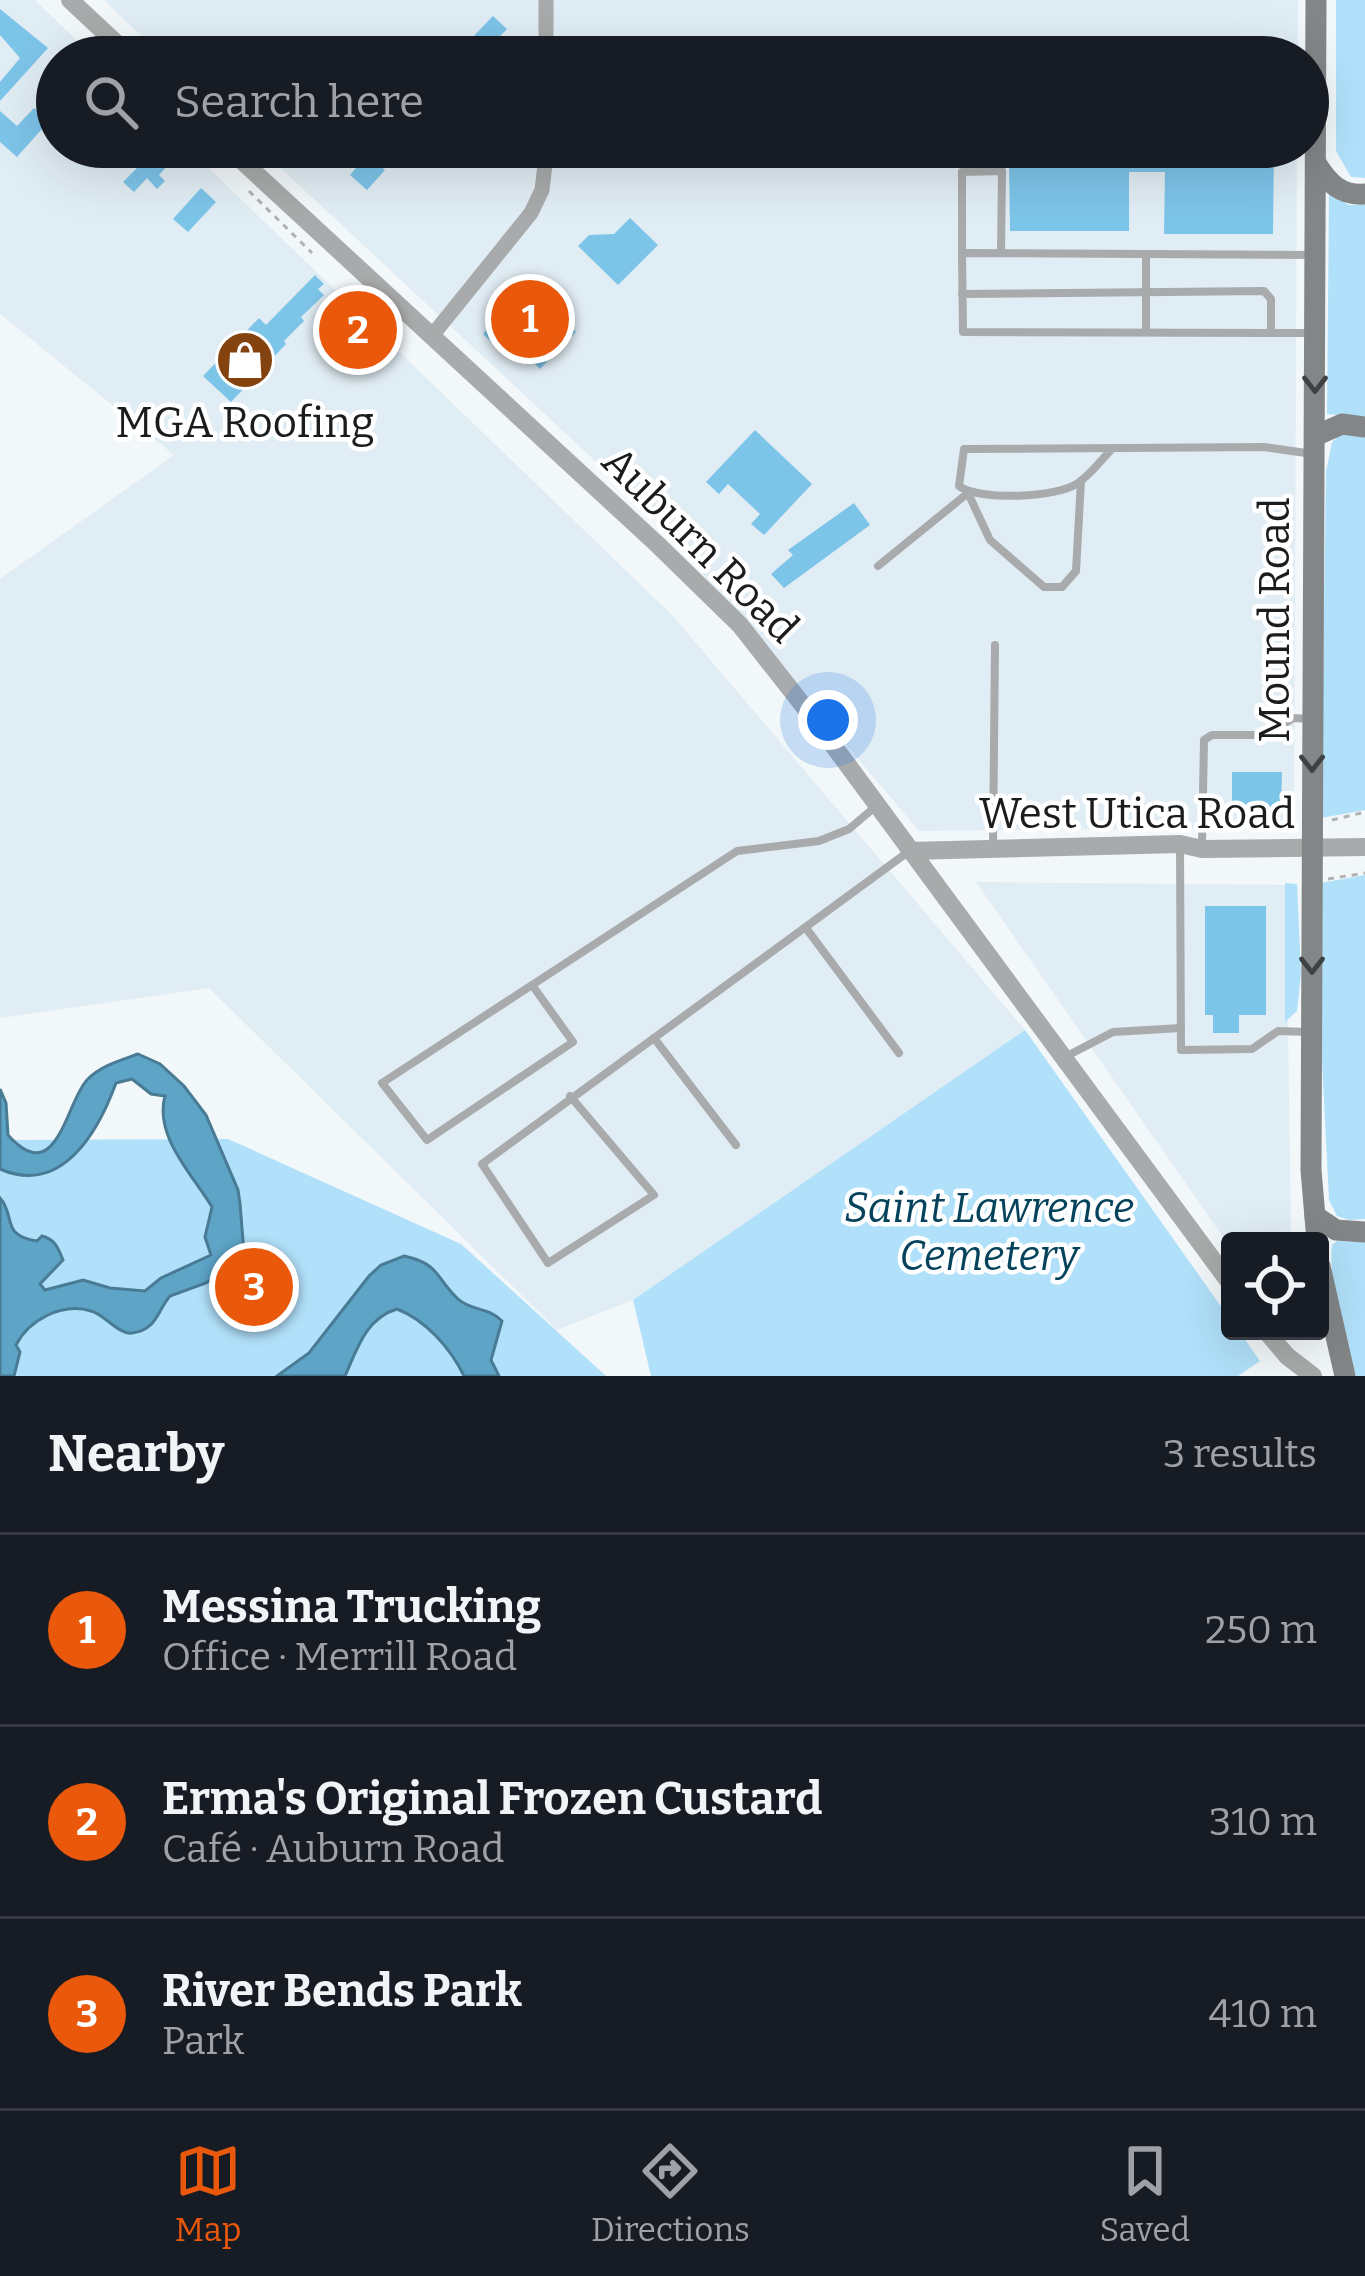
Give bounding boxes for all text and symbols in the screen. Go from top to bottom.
search box [36,36,1329,168]
icon: search [78,69,144,135]
text: Search here [174,75,424,129]
pin: 1 [491,274,569,364]
pin: 2 [319,285,397,375]
shop icon: MGA Roofing [214,329,276,391]
one-way arrow [1302,376,1328,394]
place label: MGA Roofing [116,398,374,448]
street label: Auburn Road [592,436,809,653]
street label: Mound Road [1250,497,1300,743]
your location [798,690,858,750]
one-way arrow [1299,755,1325,773]
street label: West Utica Road [979,789,1295,839]
one-way arrow [1299,957,1325,975]
park label: Saint Lawrence Cemetery [844,1183,1134,1281]
map controls [1221,1232,1329,1340]
button: locate [1221,1232,1329,1340]
pin: 3 [215,1242,293,1332]
text: Nearby [48,1423,224,1485]
text: 3 results [1163,1431,1317,1477]
text: Messina Trucking [162,1580,541,1634]
text: 1 [79,1607,95,1653]
text: 250 m [1205,1607,1317,1653]
text: Office · Merrill Road [162,1634,517,1680]
text: Erma's Original Frozen Custard [162,1772,822,1826]
text: 2 [76,1799,98,1845]
text: 310 m [1209,1799,1317,1845]
text: Café · Auburn Road [162,1826,504,1872]
text: River Bends Park [162,1964,522,2018]
text: 3 [76,1991,98,2037]
text: 410 m [1208,1991,1317,2037]
text: Park [162,2018,244,2064]
tab: Map [175,2138,241,2250]
tab: Directions [591,2138,750,2250]
tab: Saved [1100,2138,1190,2250]

